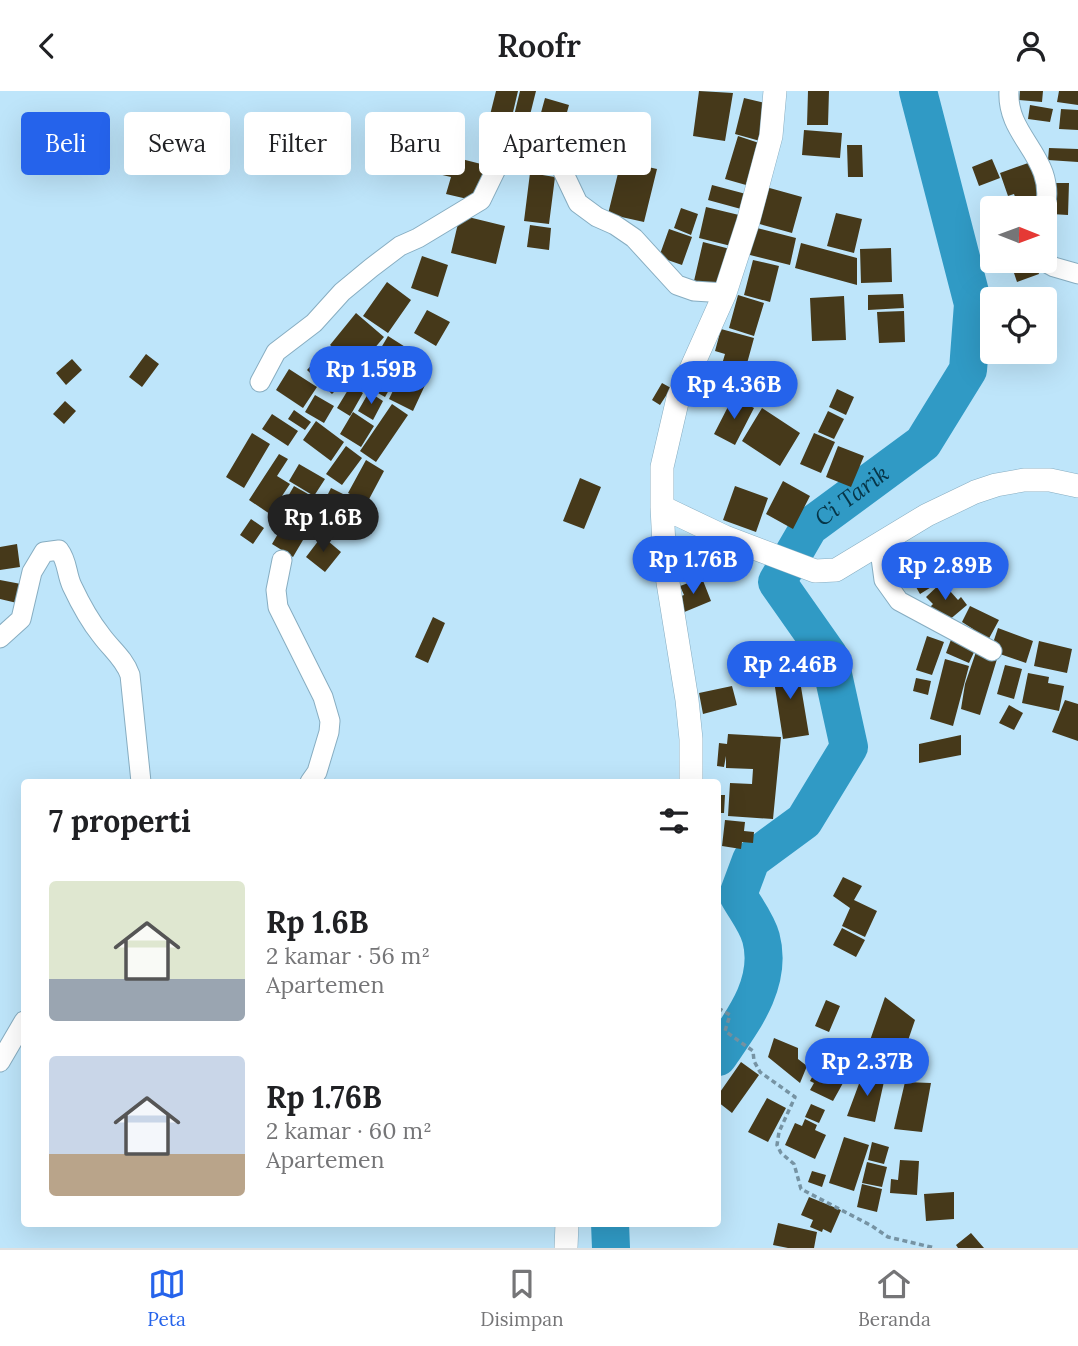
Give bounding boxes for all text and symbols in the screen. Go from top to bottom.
text: Roofr [497,25,581,66]
icon: back [28,27,66,65]
icon: person [1012,27,1050,65]
chip: Beli [21,112,110,175]
chip: Sewa [124,112,230,175]
chip: Filter [244,112,351,175]
chip: Baru [365,112,465,175]
chip: Apartemen [479,112,651,175]
north arrow [980,196,1057,273]
map controls [980,196,1057,364]
button: locate [980,287,1057,364]
pin: Rp 1.59B [299,347,443,406]
text: Rp 1.59B [325,354,417,383]
pin: Rp 4.36B [662,361,806,421]
text: Rp 4.36B [687,369,781,398]
water label: Ci Tarik [809,458,894,532]
pin: Rp 1.6B [258,495,388,554]
text: Rp 1.6B [284,502,362,531]
pin: Rp 1.76B [621,537,765,596]
pin: Rp 2.89B [873,543,1017,602]
text: Rp 1.76B [649,544,737,573]
text: Rp 2.89B [898,550,992,579]
pin: Rp 2.46B [718,641,862,701]
text: Rp 2.46B [743,649,837,678]
text: 7 properti [49,802,191,840]
icon: filters [655,802,693,840]
text: Rp 1.6B [266,903,369,941]
icon: home [105,909,189,993]
text: 2 kamar · 56 m² [266,941,430,970]
text: Apartemen [266,970,384,999]
pin: Rp 2.37B [795,1039,939,1098]
text: Rp 2.37B [821,1046,913,1075]
text: Rp 1.76B [266,1078,382,1116]
icon: home [105,1084,189,1168]
text: 2 kamar · 60 m² [266,1116,432,1145]
text: Apartemen [266,1145,384,1174]
tab: Peta [147,1265,186,1331]
tab: Disimpan [480,1265,564,1331]
tab: Beranda [858,1265,931,1331]

